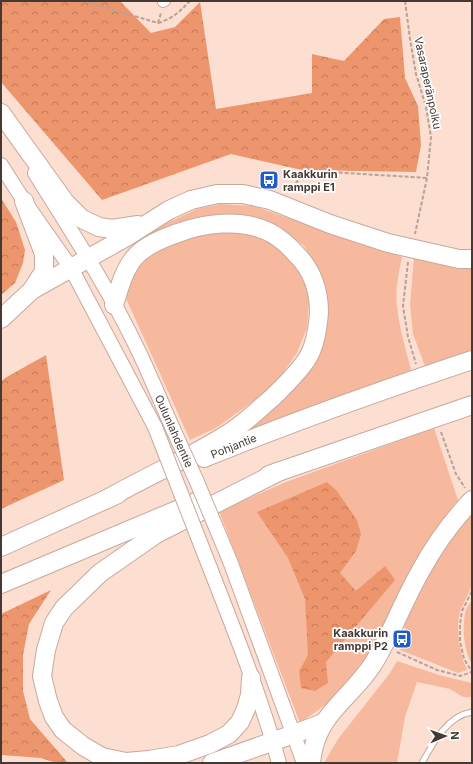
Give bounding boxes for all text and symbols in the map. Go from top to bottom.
street label: Vasaraperänpolku [411,36,445,130]
place label: Kaakkurin ramppi E1 [283,167,338,194]
bus stop icon: Kaakkurin ramppi E1 [258,169,280,191]
street label: Oulunlahdentie [152,392,196,470]
street label: Pohjantie [209,431,259,461]
place label: Kaakkurin ramppi P2 [333,626,388,653]
bus stop icon: Kaakkurin ramppi P2 [391,628,413,650]
north arrow [425,716,465,756]
text: N [448,731,462,740]

